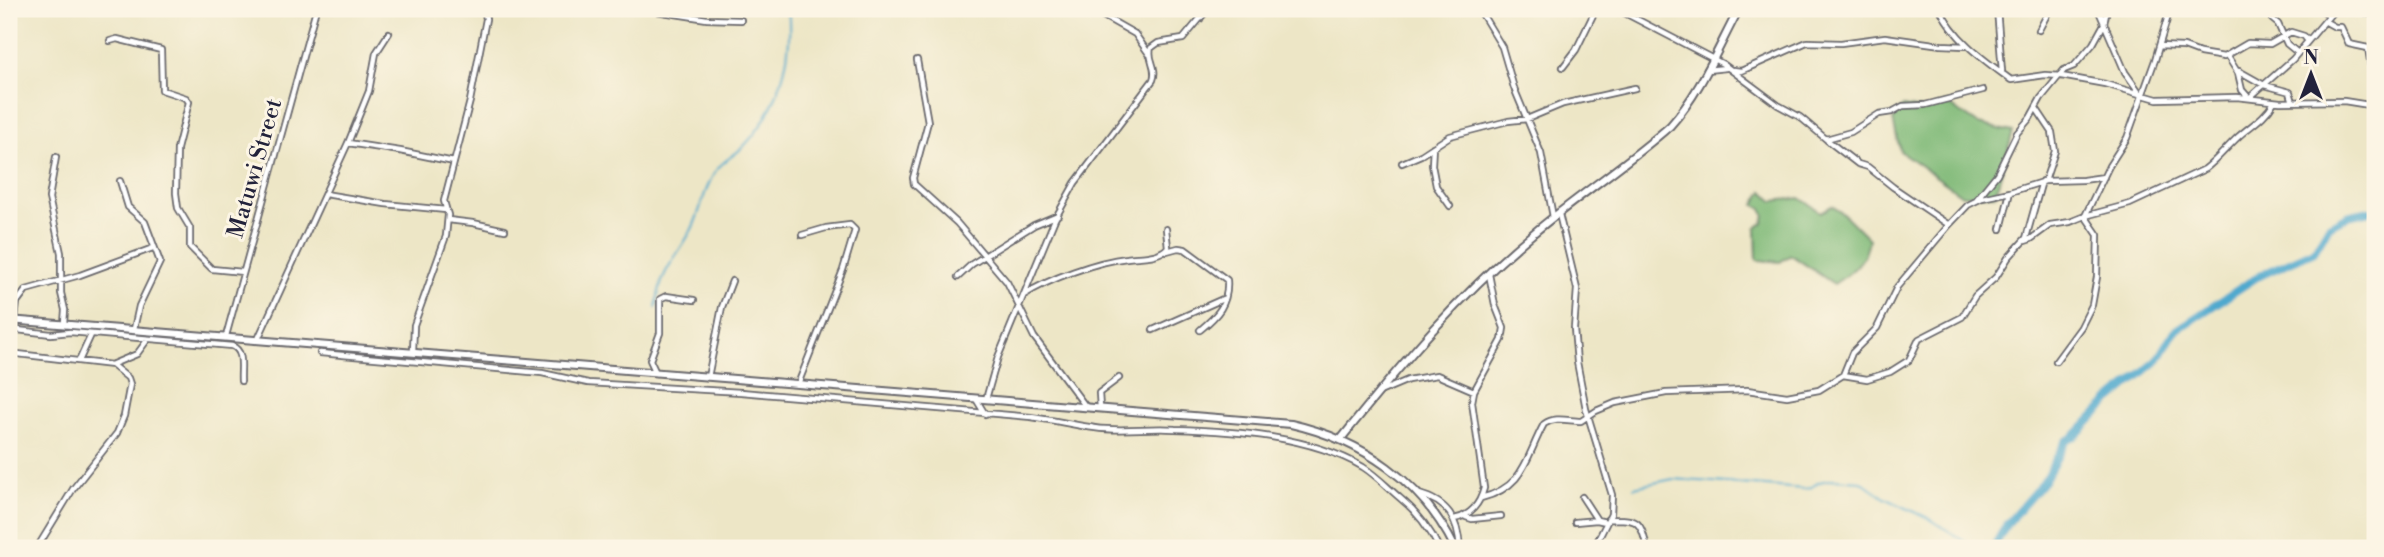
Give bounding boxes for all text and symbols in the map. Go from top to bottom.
north arrow [2276,38,2346,108]
text: N [2303,46,2319,70]
street label: Matuwi Street [222,95,288,241]

